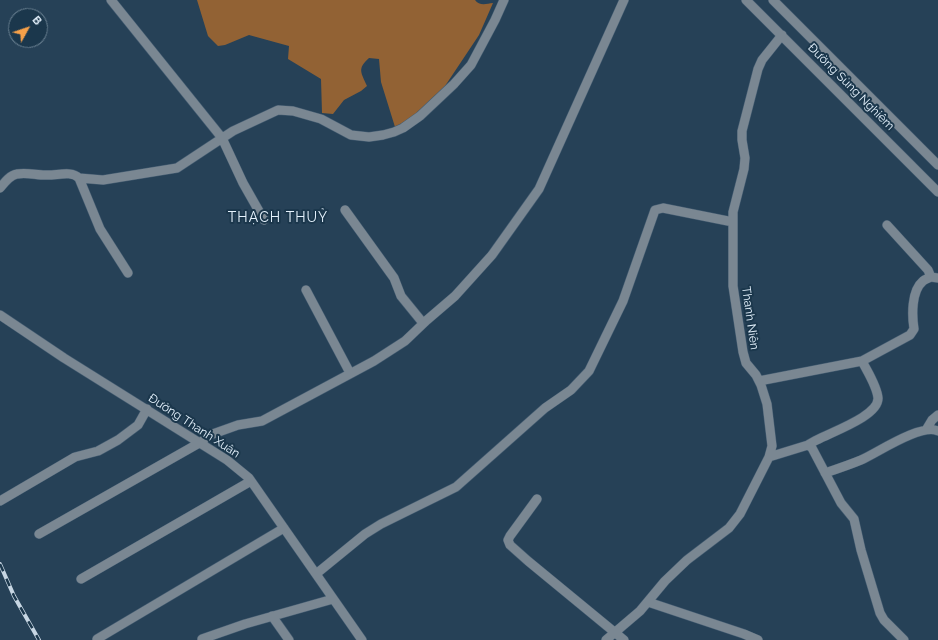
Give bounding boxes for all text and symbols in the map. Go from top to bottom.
north arrow [8,8,48,48]
text: B [29,14,44,28]
street label: Đường Sùng Nghiêm [805,41,897,133]
district label: THẠCH THUỶ [228,210,328,226]
street label: Thanh Niên [738,285,762,351]
street label: Đường Thanh Xuân [146,391,242,461]

